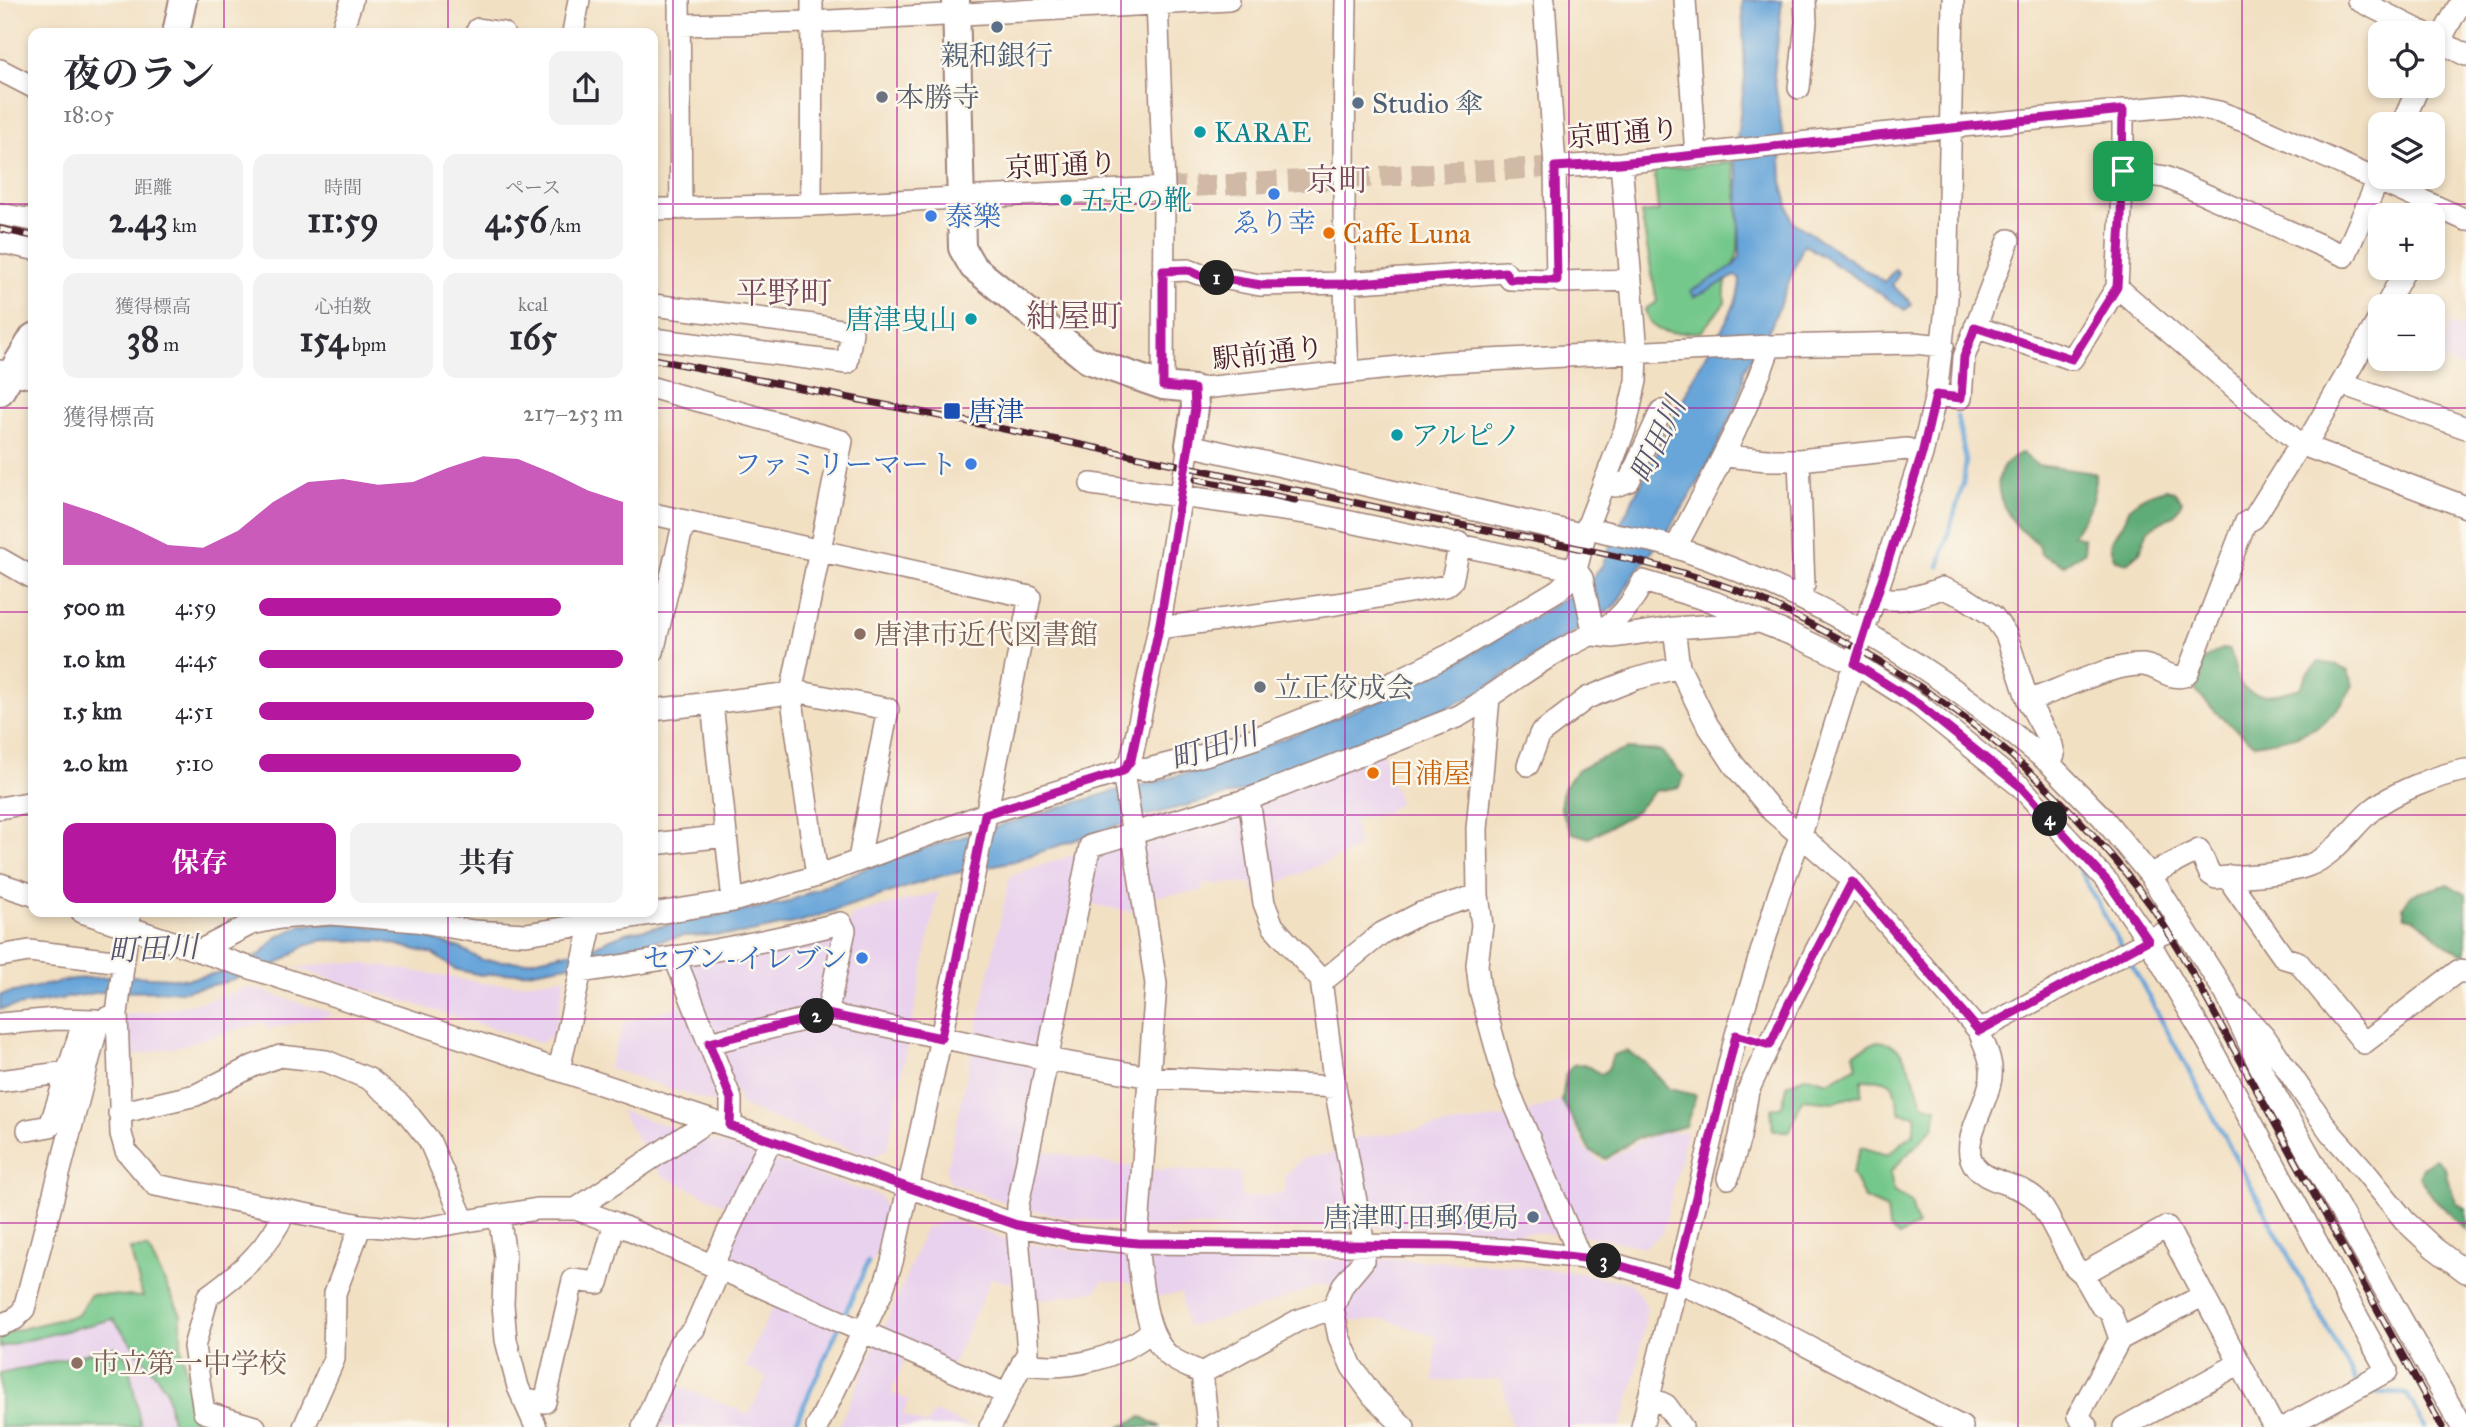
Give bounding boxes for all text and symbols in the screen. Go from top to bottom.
marker: 親和銀行 [989,19,1005,35]
map controls [2368,21,2445,371]
button: locate [2368,21,2445,98]
place label: 親和銀行 [941,38,1053,73]
text: 夜のラン [63,51,215,97]
button: share [549,51,623,125]
place label: 本勝寺 [896,80,980,115]
place label: Studio 傘 [1372,86,1483,121]
marker: 本勝寺 [874,89,890,105]
marker: Studio 傘 [1350,95,1366,111]
text: 18:05 [63,100,114,128]
street label: 京町通り [1566,111,1680,155]
button: layers [2368,112,2445,189]
place label: KARAE [1214,115,1311,150]
marker: KARAE [1192,124,1208,140]
pin [2093,141,2153,201]
street label: 京町通り [1004,145,1118,185]
icon: arrive [2104,152,2142,190]
district label: 京町 [1306,161,1370,200]
text: 距離 [134,176,172,199]
text: 時間 [324,176,362,199]
text: ペース [505,176,561,199]
place label: 五足の靴 [1080,183,1192,218]
marker: ゑり幸 [1266,186,1282,202]
marker: 五足の靴 [1058,192,1074,208]
text: 2.43 [109,199,168,242]
text: 11:59 [307,199,379,242]
text: 4:56 [485,199,547,242]
place label: 泰樂 [945,199,1001,234]
button: + [2368,203,2445,280]
place label: ゑり幸 [1232,205,1316,240]
marker: 泰樂 [923,208,939,224]
text: km [168,214,197,237]
text: /km [547,214,581,237]
place label: Caffe Luna [1343,216,1471,251]
marker: Caffe Luna [1321,225,1337,241]
pin: 1 [1200,260,1234,296]
text: 1 [1213,266,1220,289]
district label: 平野町 [736,274,832,313]
text: kcal [518,293,548,316]
button: − [2368,294,2445,371]
text: 獲得標高 [115,295,191,318]
text: 心拍数 [314,295,372,318]
district label: 紺屋町 [1026,297,1122,336]
place label: 唐津曳山 [845,302,957,337]
marker: 唐津曳山 [963,311,979,327]
text: 165 [509,316,557,359]
text: 38 [127,318,159,361]
text: 154 [299,318,348,361]
street label: 駅前通り [1210,329,1326,377]
text: m [159,333,179,356]
text: bpm [348,333,387,356]
water label: 町田川 [1623,389,1695,488]
place label: 唐津 [968,394,1024,429]
text: 217–253 m [523,399,623,427]
marker: 唐津 [942,401,962,421]
text: 獲得標高 [63,403,155,431]
place label: アルピノ [1411,418,1522,453]
marker: アルピノ [1389,427,1405,443]
place label: ファミリーマート [734,447,957,482]
marker: ファミリーマート [963,456,979,472]
text: 500 m [63,593,125,621]
text: 4:59 [175,593,217,621]
place label: 唐津市近代図書館 [874,617,1098,652]
marker: 唐津市近代図書館 [852,626,868,642]
text: 1.0 km [63,645,125,673]
text: 4:45 [175,645,217,673]
place label: 立正佼成会 [1274,670,1414,705]
marker: 立正佼成会 [1252,679,1268,695]
text: 1.5 km [63,697,122,725]
text: 4:51 [175,697,213,725]
water label: 町田川 [1166,715,1265,778]
text: 2.0 km [63,749,128,777]
text: 5:10 [175,749,214,777]
place label: 日浦屋 [1387,756,1471,791]
marker: 日浦屋 [1365,765,1381,781]
pin: 4 [2032,802,2068,836]
text: 4 [2044,807,2055,830]
button: 保存 [63,823,336,903]
button: 共有 [350,823,623,903]
water label: 町田川 [107,929,202,969]
place label: セブン-イレブン [643,941,848,976]
marker: セブン-イレブン [854,950,870,966]
pin: 2 [800,998,834,1034]
text: 2 [812,1004,821,1027]
place label: 唐津町田郵便局 [1323,1200,1519,1235]
marker: 唐津町田郵便局 [1525,1209,1541,1225]
pin: 3 [1586,1244,1622,1278]
text: 3 [1600,1249,1607,1272]
place label: 市立第一中学校 [91,1346,287,1381]
marker: 市立第一中学校 [69,1355,85,1371]

